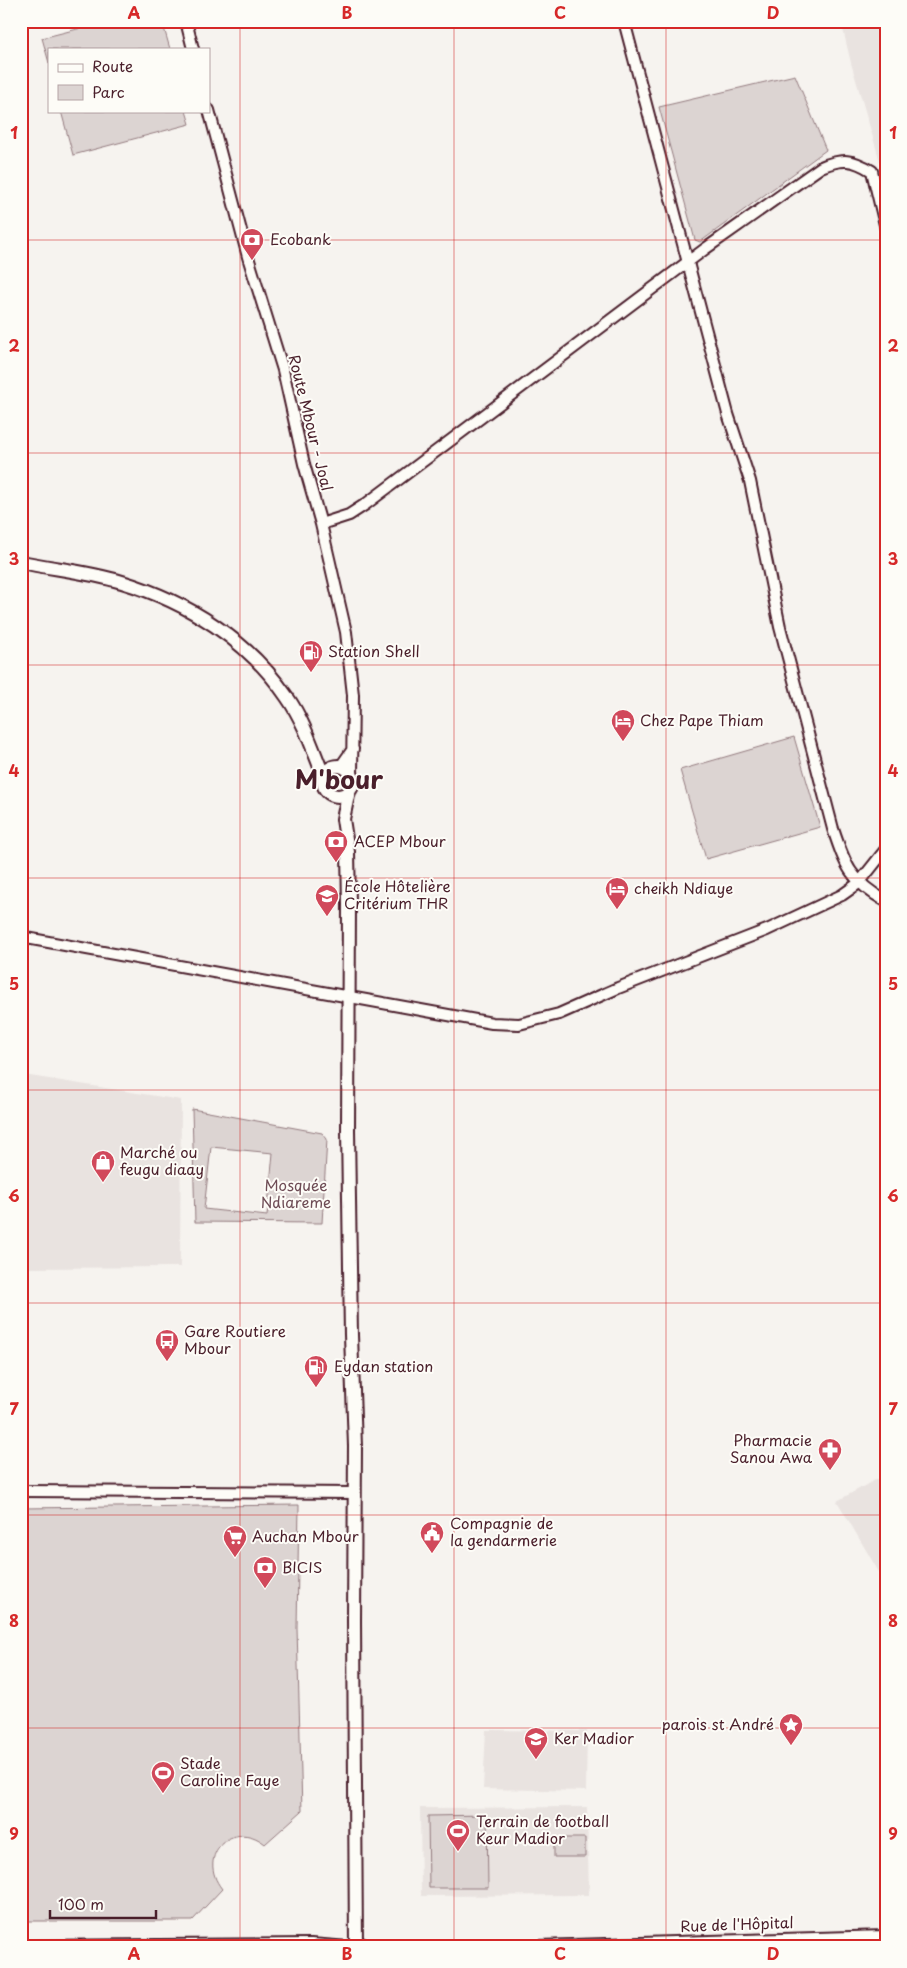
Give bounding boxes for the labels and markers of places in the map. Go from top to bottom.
bank icon: Ecobank [239,227,265,261]
place label: Ecobank [270,227,331,250]
fuel station icon: Station Shell [298,639,324,673]
place label: Station Shell [328,639,420,662]
hotel icon: Chez Pape Thiam [610,708,636,742]
place label: Chez Pape Thiam [640,708,764,731]
bank icon: ACEP Mbour [323,829,349,863]
place label: ACEP Mbour [354,829,446,852]
place label: École Hôtelière Critérium THR [344,874,451,914]
hotel icon: cheikh Ndiaye [604,876,630,910]
place label: cheikh Ndiaye [634,876,733,899]
school or university icon: École Hôtelière Critérium THR [314,883,340,917]
place label: Marché ou feugu diaay [120,1140,204,1180]
shop icon: Marché ou feugu diaay [90,1149,116,1183]
place label: Gare Routiere Mbour [184,1319,286,1359]
bus stop icon: Gare Routiere Mbour [154,1328,180,1362]
fuel station icon: Eydan station [303,1354,329,1388]
place label: Eydan station [334,1354,433,1377]
place label: Pharmacie Sanou Awa [730,1428,813,1468]
pharmacy icon: Pharmacie Sanou Awa [817,1437,843,1471]
place label: Compagnie de la gendarmerie [450,1511,557,1551]
public building icon: Compagnie de la gendarmerie [419,1520,445,1554]
supermarket icon: Auchan Mbour [222,1524,248,1558]
place label: Auchan Mbour [252,1524,359,1547]
bank icon: BICIS [252,1555,278,1589]
place label: BICIS [282,1555,322,1578]
place label: parois st André [662,1712,774,1735]
place icon: parois st André [778,1712,804,1746]
school or university icon: Ker Madior [523,1726,549,1760]
place label: Ker Madior [554,1726,634,1749]
place label: Stade Caroline Faye [180,1751,279,1791]
sports icon: Stade Caroline Faye [150,1760,176,1794]
place label: Terrain de football Keur Madior [476,1809,609,1849]
sports icon: Terrain de football Keur Madior [445,1818,471,1852]

